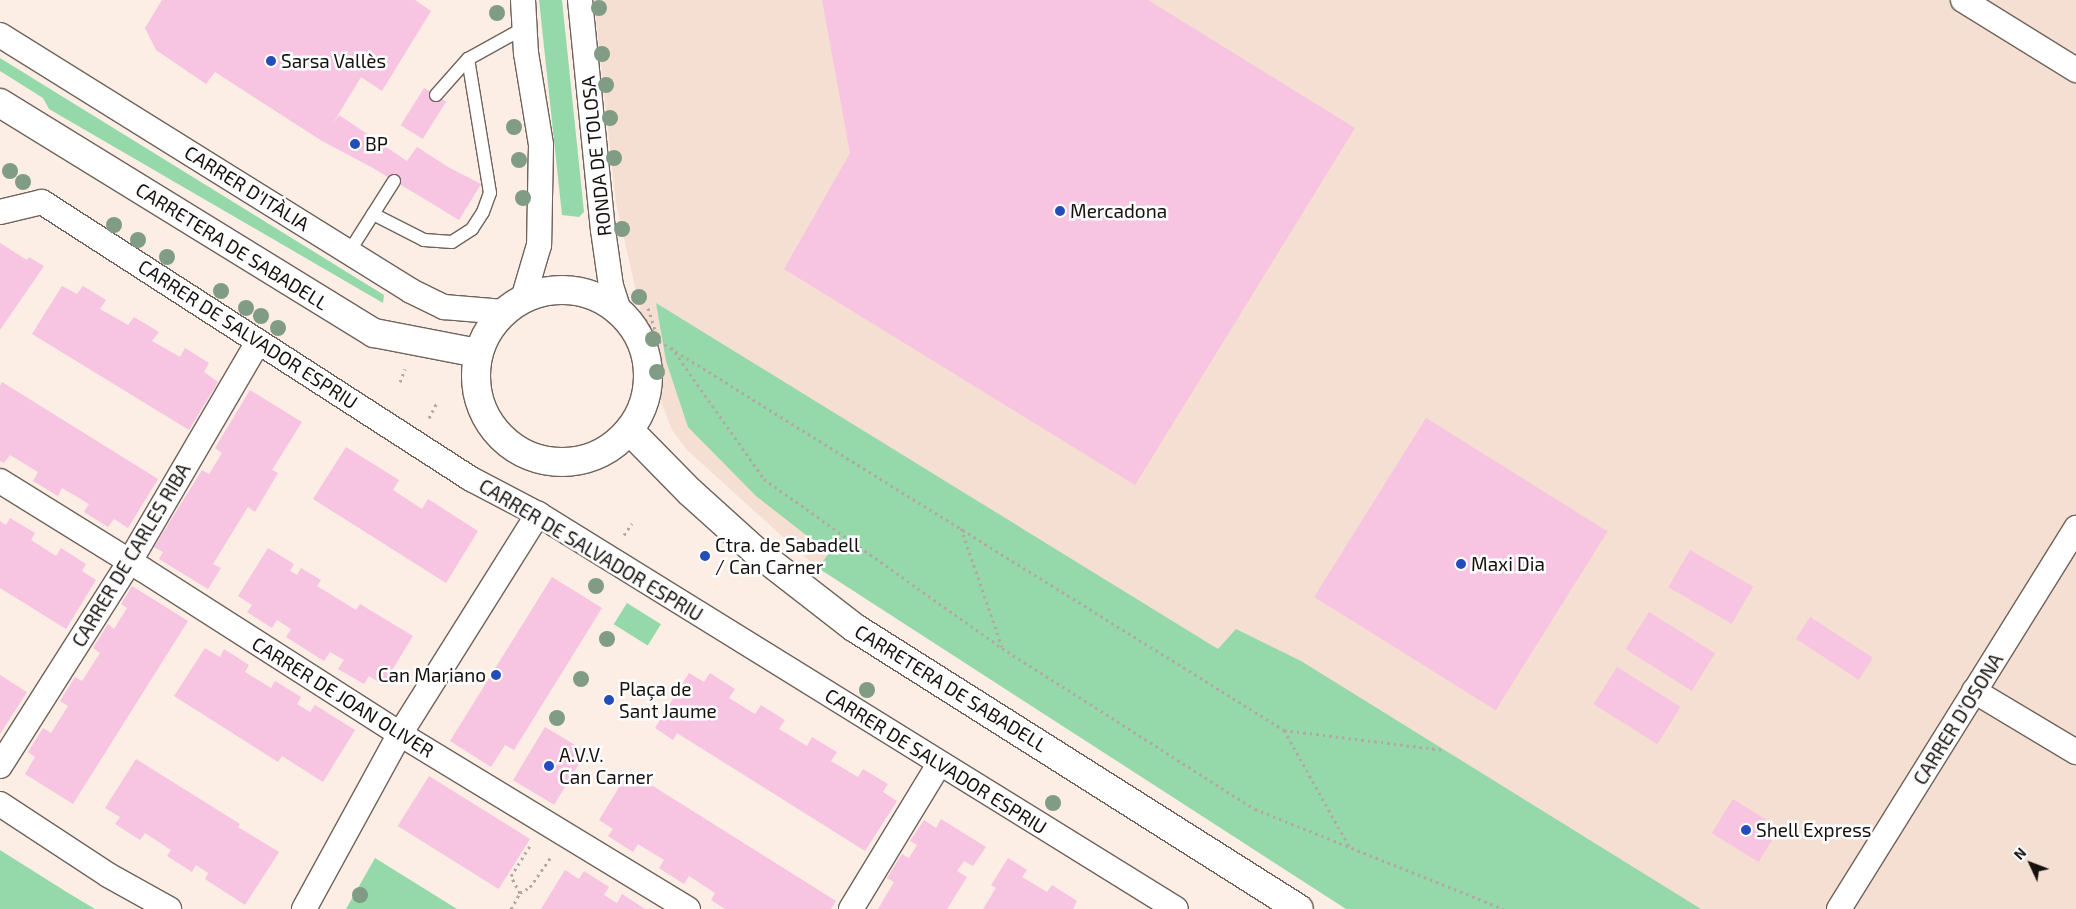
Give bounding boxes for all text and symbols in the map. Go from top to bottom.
place label: Sarsa Vallès [281,50,387,72]
marker: Sarsa Vallès [265,55,277,67]
street label: RONDA DE TOLOSA [576,74,616,238]
place label: BP [365,133,388,155]
marker: BP [349,138,361,150]
street label: CARRER D'ITÀLIA [180,141,314,235]
street label: CARRETERA DE SABADELL [132,177,332,315]
place label: Mercadona [1070,200,1167,222]
marker: Mercadona [1054,205,1066,217]
street label: CARRER DE SALVADOR ESPRIU [134,254,362,414]
street label: CARRER DE CARLES RIBA [67,459,195,651]
street label: CARRER DE SALVADOR ESPRIU [475,474,707,626]
place label: Ctra. de Sabadell / Can Carner [715,534,860,578]
marker: Ctra. de Sabadell / Can Carner [699,550,711,562]
place label: Maxi Dia [1471,553,1545,575]
marker: Maxi Dia [1455,558,1467,570]
street label: CARRETERA DE SABADELL [851,619,1051,757]
street label: CARRER DE JOAN OLIVER [248,632,438,762]
street label: CARRER D'OSONA [1908,649,2008,789]
place label: Can Mariano [378,664,486,686]
marker: Can Mariano [490,669,502,681]
place label: Plaça de Sant Jaume [619,678,717,722]
street label: CARRER DE SALVADOR ESPRIU [821,683,1051,839]
marker: Plaça de Sant Jaume [603,694,615,706]
place label: A.V.V. Can Carner [559,744,653,788]
marker: A.V.V. Can Carner [543,760,555,772]
place label: Shell Express [1756,819,1872,841]
marker: Shell Express [1740,824,1752,836]
north arrow [2006,839,2056,889]
text: N [2010,844,2029,863]

